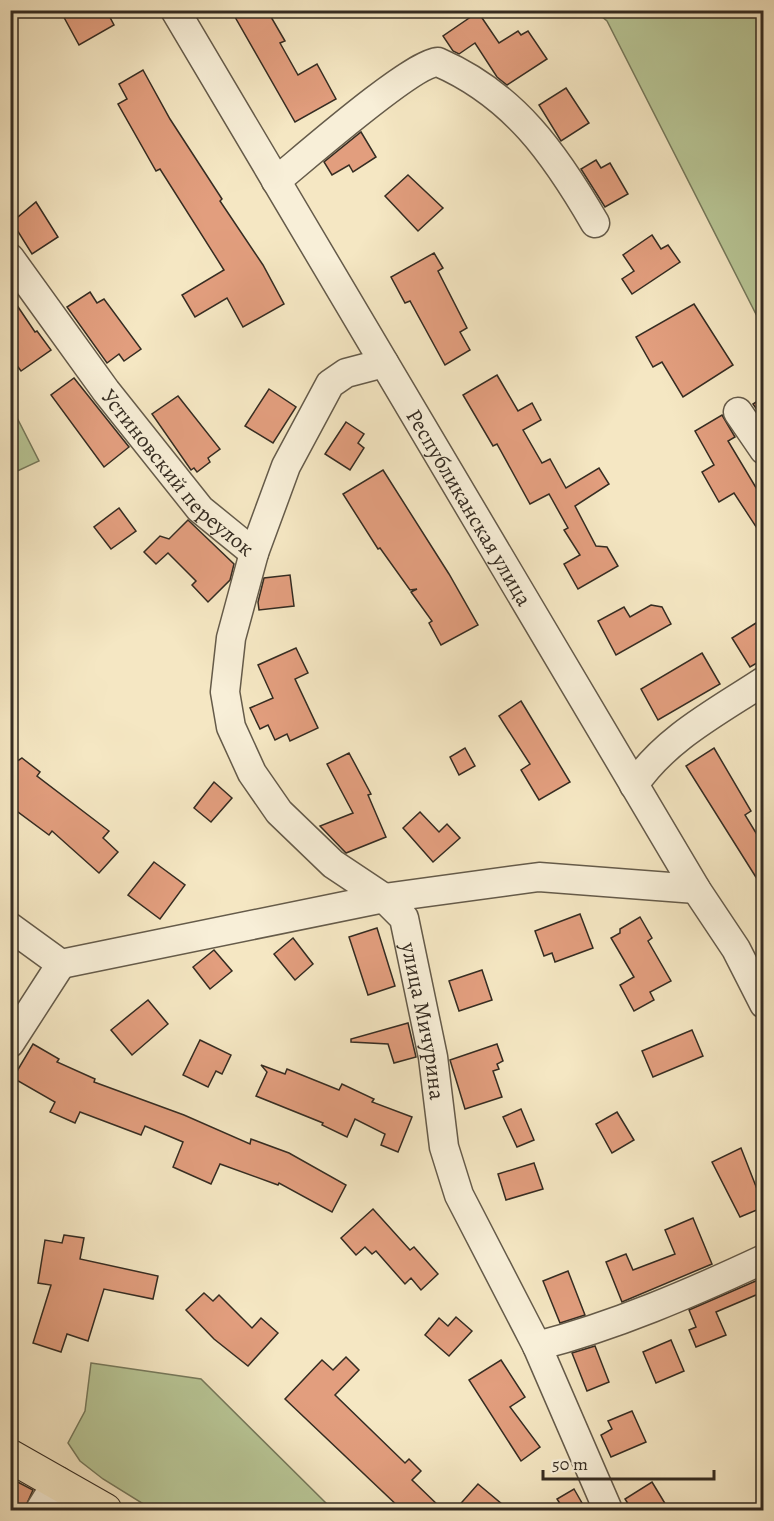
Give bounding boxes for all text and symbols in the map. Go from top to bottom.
street label: Устиновский переулок [94,383,260,563]
street label: Республиканская улица [399,404,539,613]
street label: улица Мичурина [393,939,452,1102]
scale bar [543,1443,714,1481]
text: 50 m [552,1452,588,1476]

